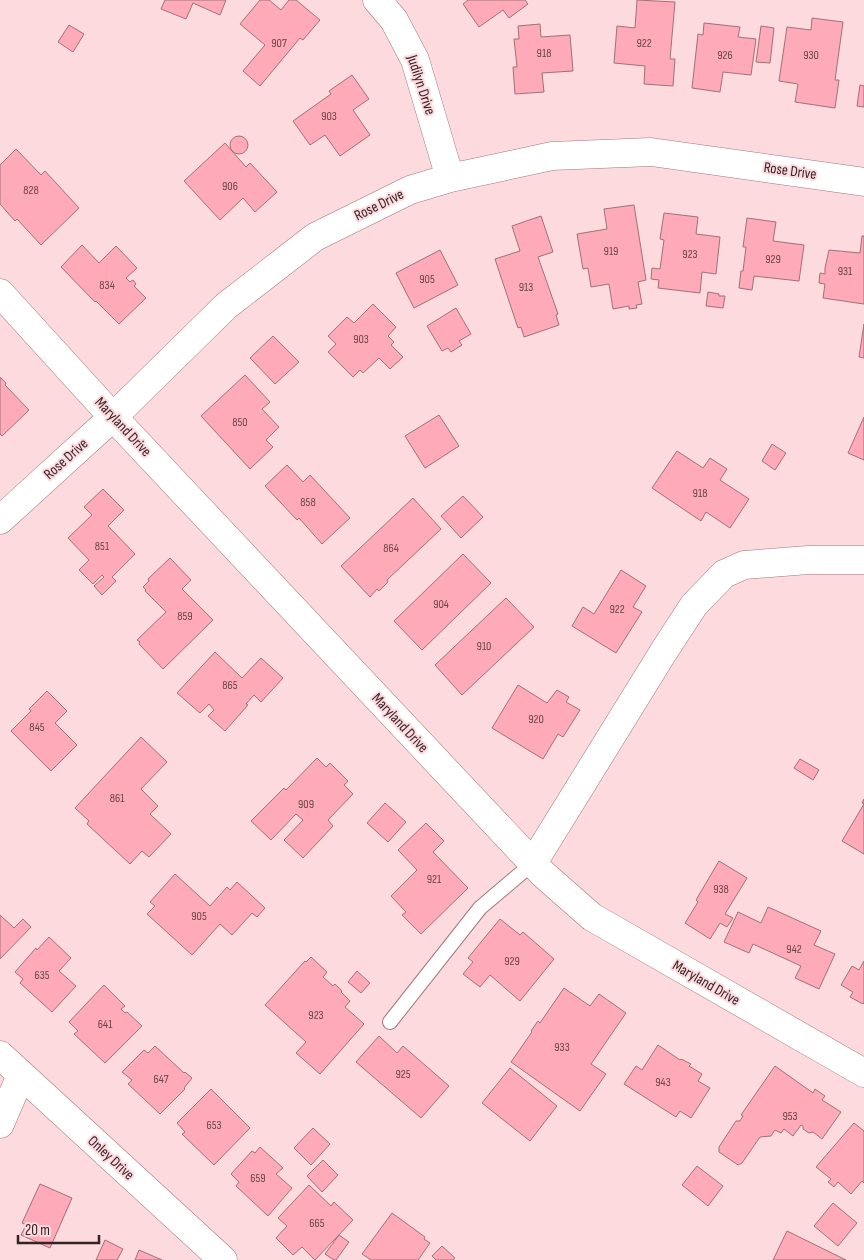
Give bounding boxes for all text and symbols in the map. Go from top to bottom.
house number: 907 [271,36,287,51]
house number: 922 [636,36,652,51]
house number: 918 [537,46,551,61]
house number: 926 [717,48,733,63]
house number: 930 [803,48,819,63]
street label: Judilyn Drive [402,52,440,117]
house number: 903 [321,109,337,124]
street label: Rose Drive [762,158,818,184]
house number: 906 [222,179,238,194]
house number: 828 [23,183,39,198]
street label: Rose Drive [351,185,407,225]
house number: 919 [604,244,618,259]
house number: 923 [682,247,698,262]
house number: 929 [765,252,781,267]
house number: 931 [838,264,853,279]
house number: 905 [419,272,435,287]
house number: 834 [99,278,115,293]
house number: 913 [519,280,533,295]
house number: 903 [353,332,369,347]
street label: Maryland Drive [91,393,155,461]
house number: 850 [232,415,248,430]
street label: Rose Drive [40,434,92,484]
house number: 918 [693,486,707,501]
house number: 858 [300,495,316,510]
house number: 851 [95,539,110,554]
house number: 864 [383,541,399,556]
house number: 904 [433,597,449,612]
house number: 922 [609,602,625,617]
house number: 859 [177,609,193,624]
house number: 910 [477,639,491,654]
house number: 865 [222,678,238,693]
street label: Maryland Drive [368,689,432,757]
house number: 920 [528,712,544,727]
house number: 845 [29,720,45,735]
house number: 861 [110,791,125,806]
house number: 909 [298,797,314,812]
house number: 921 [427,872,442,887]
house number: 938 [713,882,729,897]
house number: 905 [191,909,207,924]
house number: 942 [786,942,802,957]
house number: 929 [504,954,520,969]
street label: Maryland Drive [669,956,743,1010]
house number: 635 [34,968,50,983]
house number: 923 [308,1008,324,1023]
house number: 641 [98,1017,113,1032]
house number: 933 [554,1040,570,1055]
house number: 925 [395,1067,411,1082]
house number: 647 [153,1072,169,1087]
house number: 943 [655,1075,671,1090]
house number: 953 [782,1109,798,1124]
house number: 653 [206,1118,222,1133]
street label: Onley Drive [84,1132,138,1184]
house number: 659 [250,1171,266,1186]
scale bar [18,1212,99,1244]
house number: 665 [309,1216,325,1231]
text: 20 m [25,1221,50,1240]

